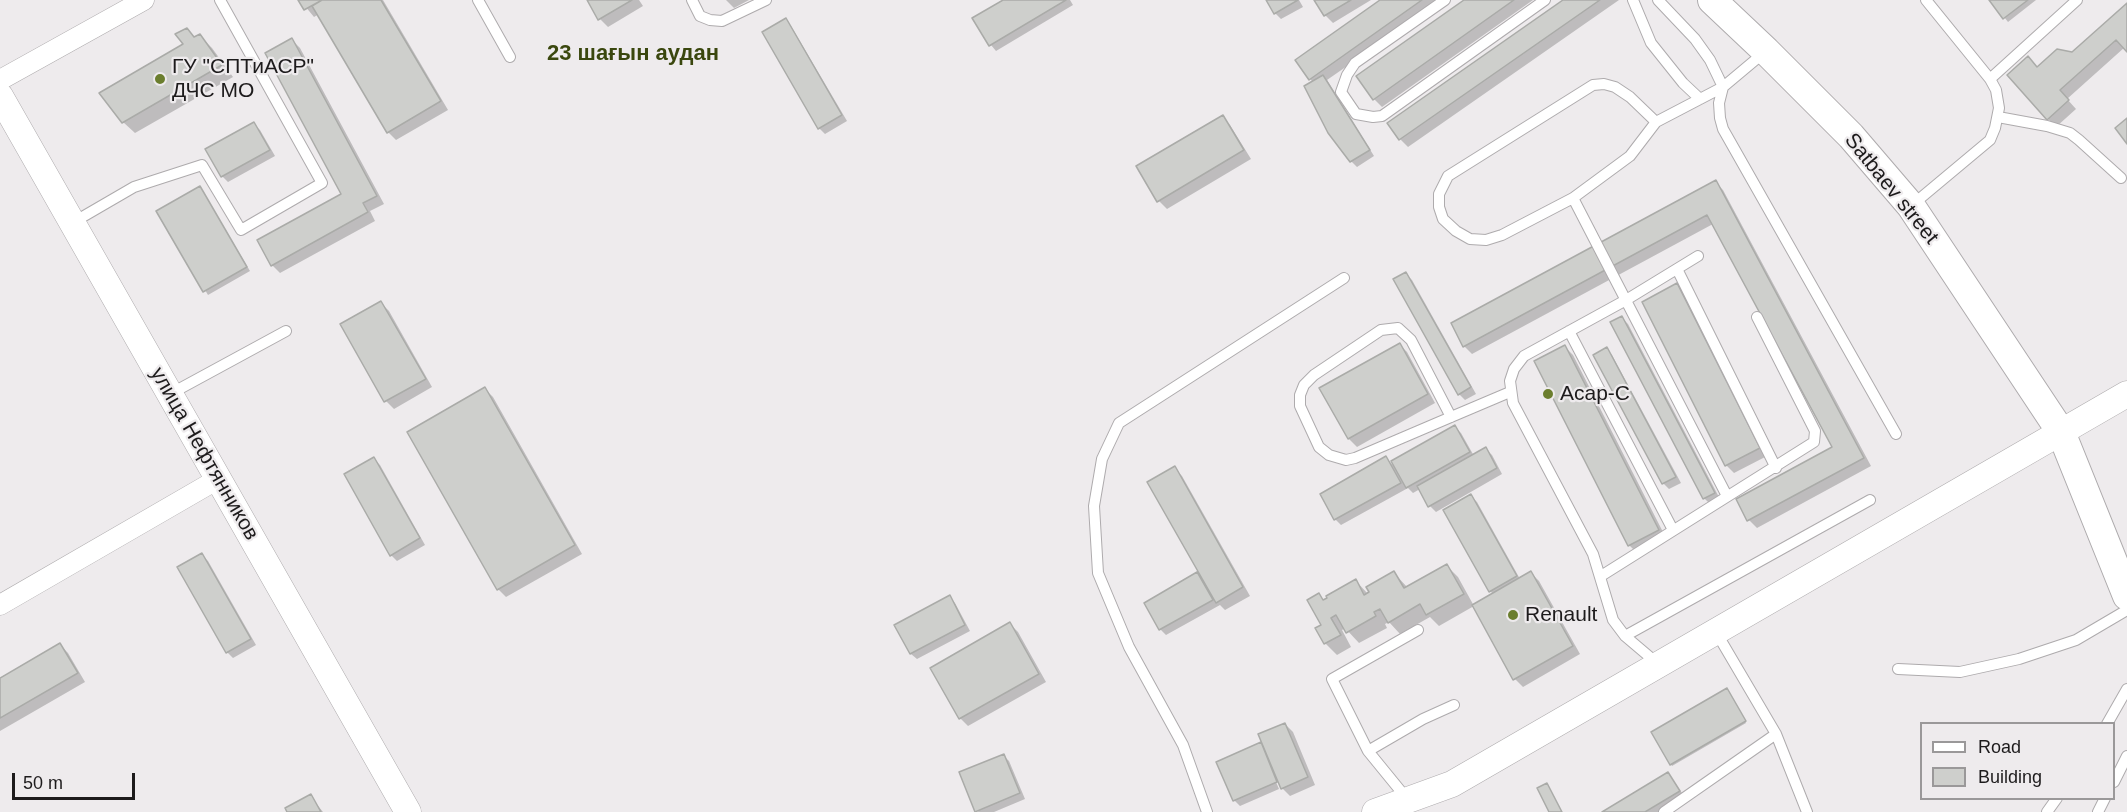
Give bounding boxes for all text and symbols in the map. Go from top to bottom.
district label: 23 шағын аудан [547,41,719,67]
place label: ГУ "СПТиАСР" ДЧС МО [172,54,314,104]
marker: ГУ "СПТиАСР" ДЧС МО [153,72,167,86]
street label: Satbaev street [1839,128,1943,250]
street label: улица Нефтянников [144,363,264,545]
place label: Асар-С [1560,381,1630,407]
marker: Асар-С [1541,387,1555,401]
place label: Renault [1525,602,1597,628]
marker: Renault [1506,608,1520,622]
legend [1920,722,2115,800]
text: Road [1978,737,2021,757]
scale bar [15,761,138,799]
text: Building [1978,767,2042,787]
text: 50 m [23,773,63,793]

